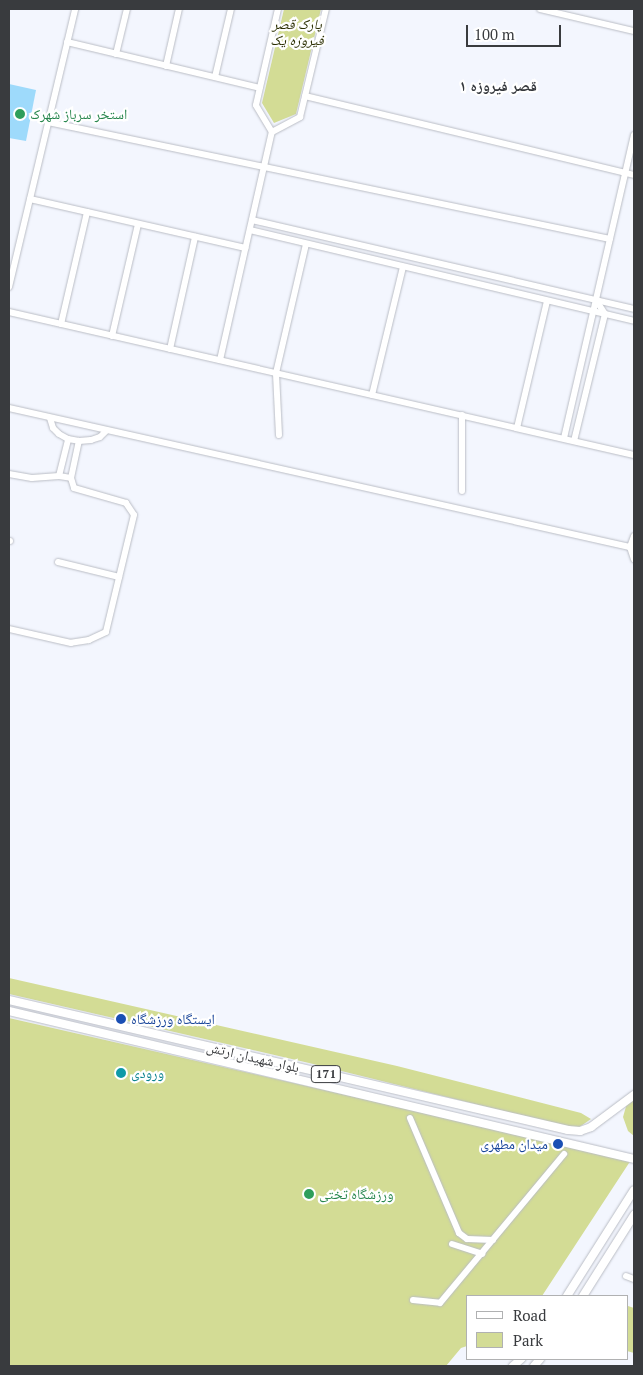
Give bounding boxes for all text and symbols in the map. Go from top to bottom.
scale bar [468,15,563,47]
park label: پارک قصر فیروزه یک [270,16,324,48]
text: 100 m [474,24,515,44]
district label: قصر فیروزه ۱ [459,77,537,95]
place label: استخر سرباز شهرک [30,106,127,122]
marker: استخر سرباز شهرک [14,108,26,120]
place label: ایستگاه ورزشگاه [131,1011,215,1027]
marker: ایستگاه ورزشگاه [115,1013,127,1025]
street label: بلوار شهیدان ارتش [205,1038,301,1076]
road number: 171 [310,1064,342,1084]
place label: ورودی [131,1065,164,1081]
marker: ورودی [115,1067,127,1079]
place label: میدان مطهری [480,1136,548,1152]
marker: میدان مطهری [552,1138,564,1150]
place label: ورزشگاه تختی [319,1186,393,1202]
marker: ورزشگاه تختی [303,1188,315,1200]
legend [466,1295,628,1360]
text: Road [513,1305,546,1325]
text: Park [513,1330,543,1350]

